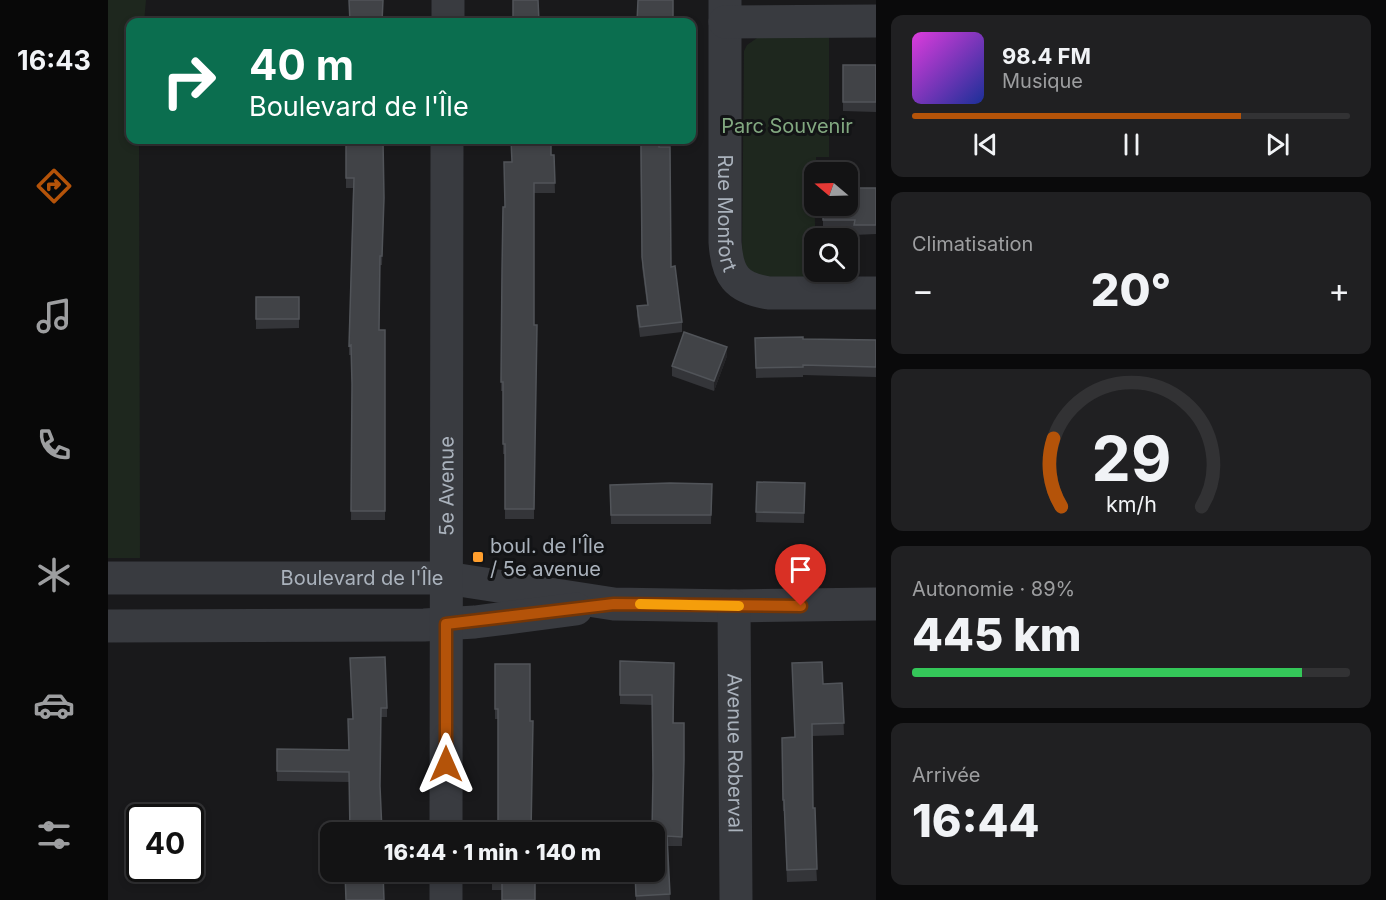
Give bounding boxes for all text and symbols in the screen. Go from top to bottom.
text: 40 m [249,39,354,90]
icon: right [150,42,228,120]
text: 98.4 FM [1002,43,1091,69]
text: 16:43 [17,44,91,77]
text: Musique [1002,69,1083,93]
text: Boulevard de l'Île [249,90,469,123]
park label: Parc Souvenir [721,114,853,138]
icon: previous [969,128,1002,161]
icon: pause [1115,128,1148,161]
icon: next [1261,128,1294,161]
street label: Rue Monfort [713,154,742,276]
north arrow [804,162,858,216]
map controls [804,162,858,282]
icon: directions [33,165,75,207]
button: search [804,228,858,282]
text: Climatisation [912,232,1033,256]
text: 20° [1091,262,1171,317]
text: − [912,270,934,310]
text: + [1328,270,1350,310]
icon: music [33,295,75,337]
text: 29 [1091,421,1171,496]
icon: phone [33,424,75,466]
street label: 5e Avenue [434,436,459,536]
text: km/h [1106,491,1156,517]
place label: boul. de l'Île / 5e avenue [490,534,605,581]
pin [775,544,826,606]
marker: boul. de l'Île / 5e avenue [471,550,485,564]
icon: arrive [784,553,817,586]
icon: climate [33,554,75,596]
street label: Boulevard de l'Île [281,566,443,590]
text: Autonomie · 89% [912,577,1075,601]
text: 445 km [912,607,1082,662]
street label: Avenue Roberval [722,673,748,833]
icon: car [33,684,75,726]
position arrow [414,732,478,796]
text: Arrivée [912,763,981,787]
text: 16:44 [912,793,1039,848]
speed limit sign: 40 [126,804,204,882]
icon: filters [33,814,75,856]
text: 16:44 · 1 min · 140 m [384,839,601,865]

